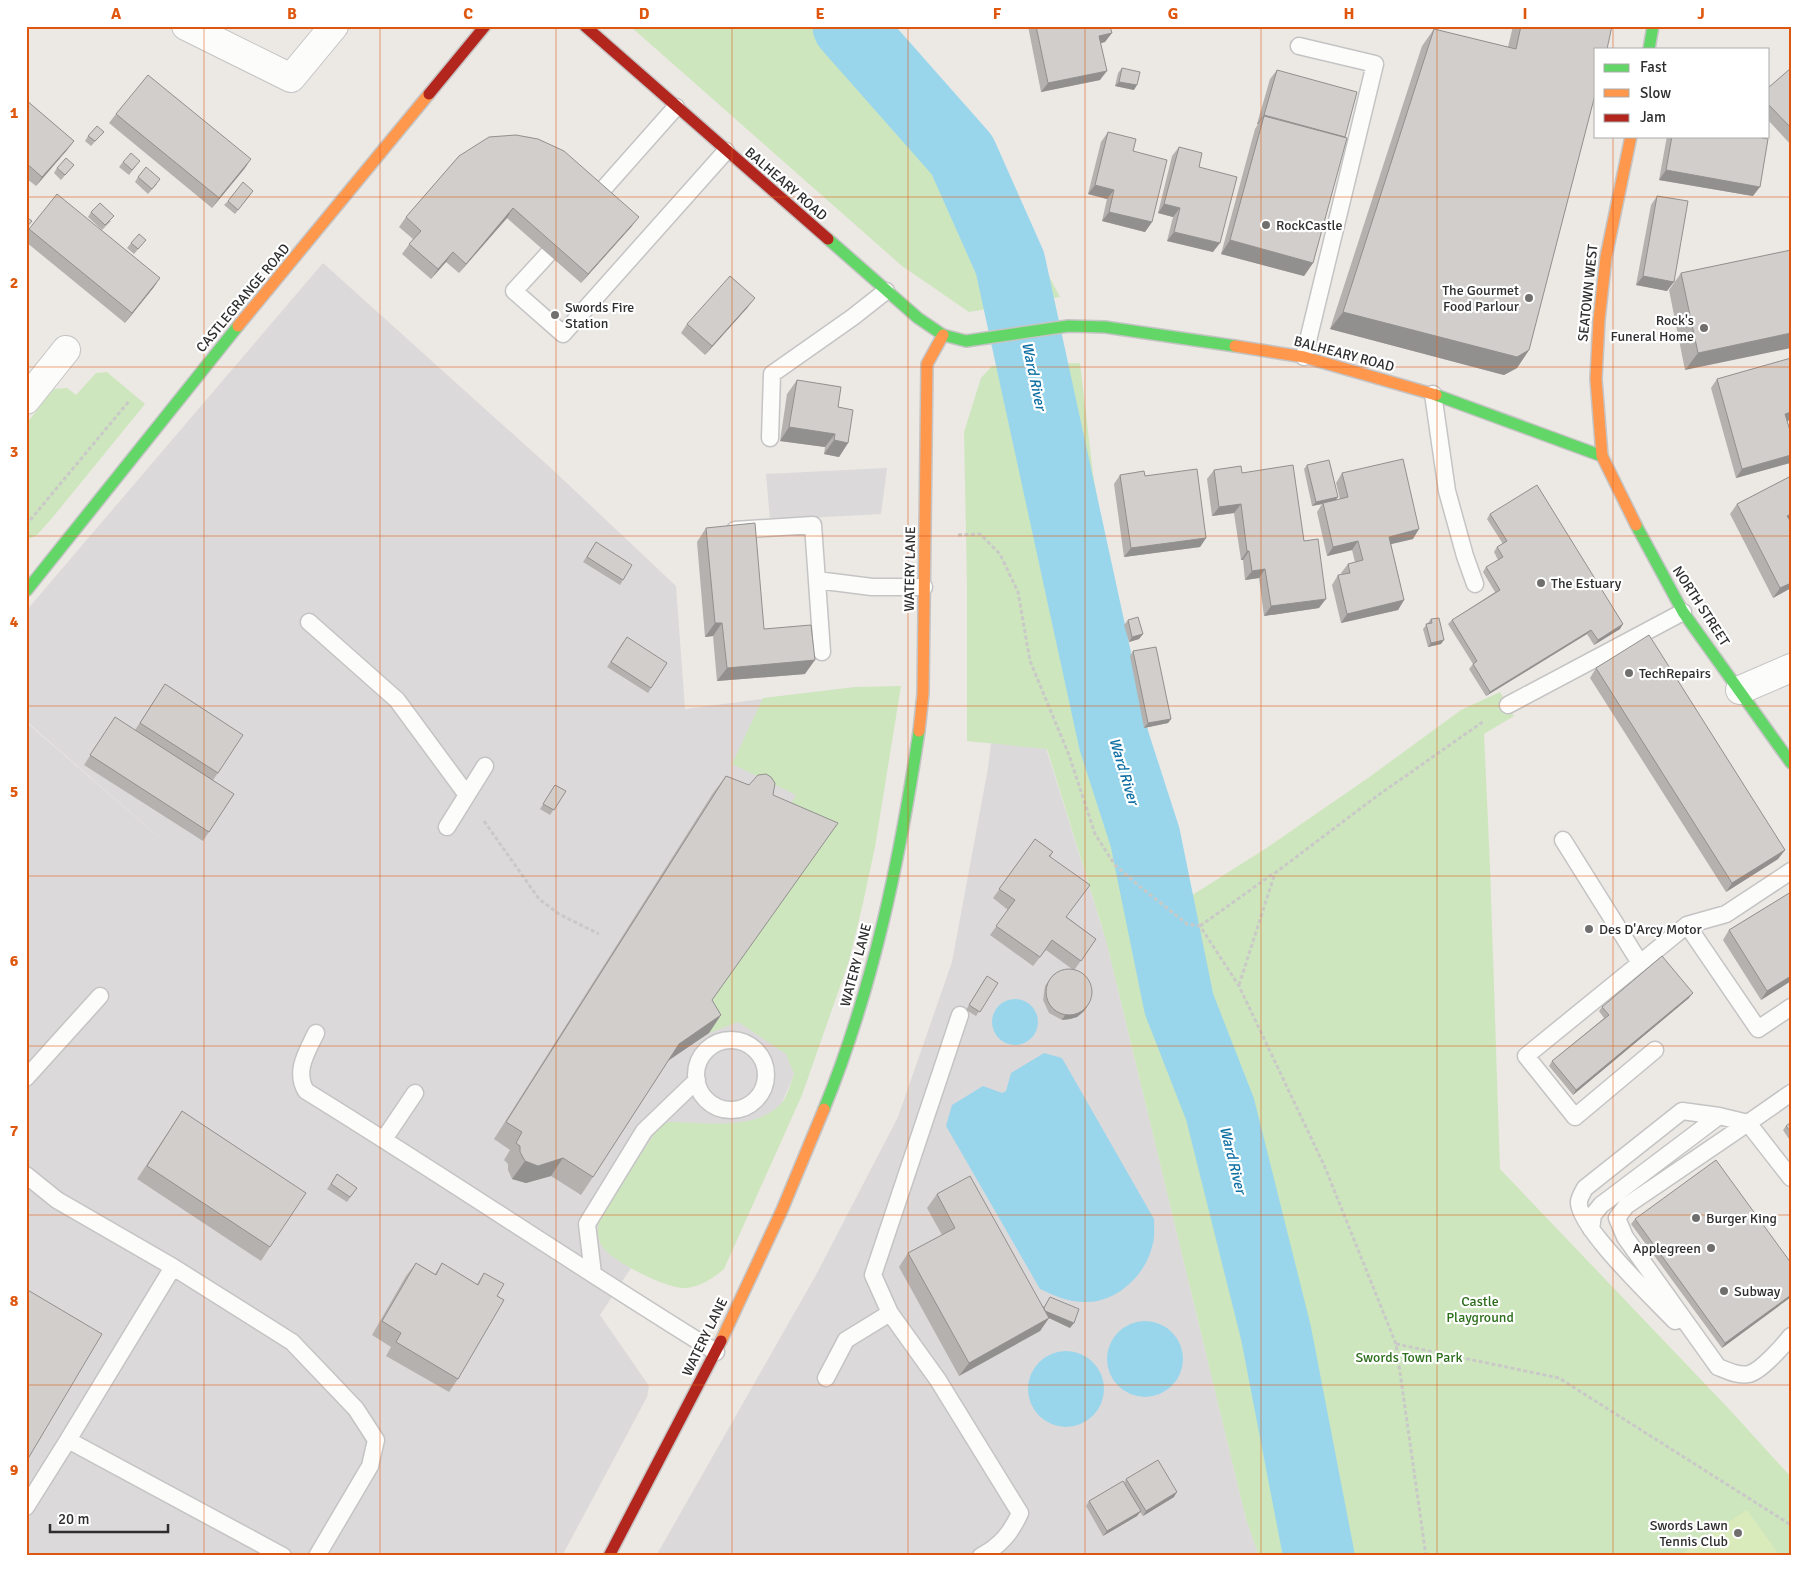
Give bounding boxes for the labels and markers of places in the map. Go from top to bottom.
place label: RockCastle [1276,217,1343,234]
marker: RockCastle [1260,219,1272,231]
place label: The Gourmet Food Parlour [1442,282,1520,315]
marker: The Gourmet Food Parlour [1523,292,1535,304]
place label: Swords Fire Station [565,299,634,332]
marker: Swords Fire Station [549,309,561,321]
place label: Rock's Funeral Home [1611,312,1694,345]
marker: Rock's Funeral Home [1698,322,1710,334]
place label: The Estuary [1551,575,1622,592]
marker: The Estuary [1535,577,1547,589]
place label: TechRepairs [1639,665,1711,682]
marker: TechRepairs [1623,667,1635,679]
place label: Des D'Arcy Motor [1599,921,1702,938]
marker: Des D'Arcy Motor [1583,923,1595,935]
place label: Burger King [1706,1210,1777,1227]
marker: Burger King [1690,1212,1702,1224]
place label: Applegreen [1633,1240,1701,1257]
marker: Applegreen [1705,1242,1717,1254]
place label: Subway [1734,1283,1781,1300]
marker: Subway [1718,1285,1730,1297]
place label: Swords Lawn Tennis Club [1650,1517,1728,1550]
marker: Swords Lawn Tennis Club [1732,1527,1744,1539]

